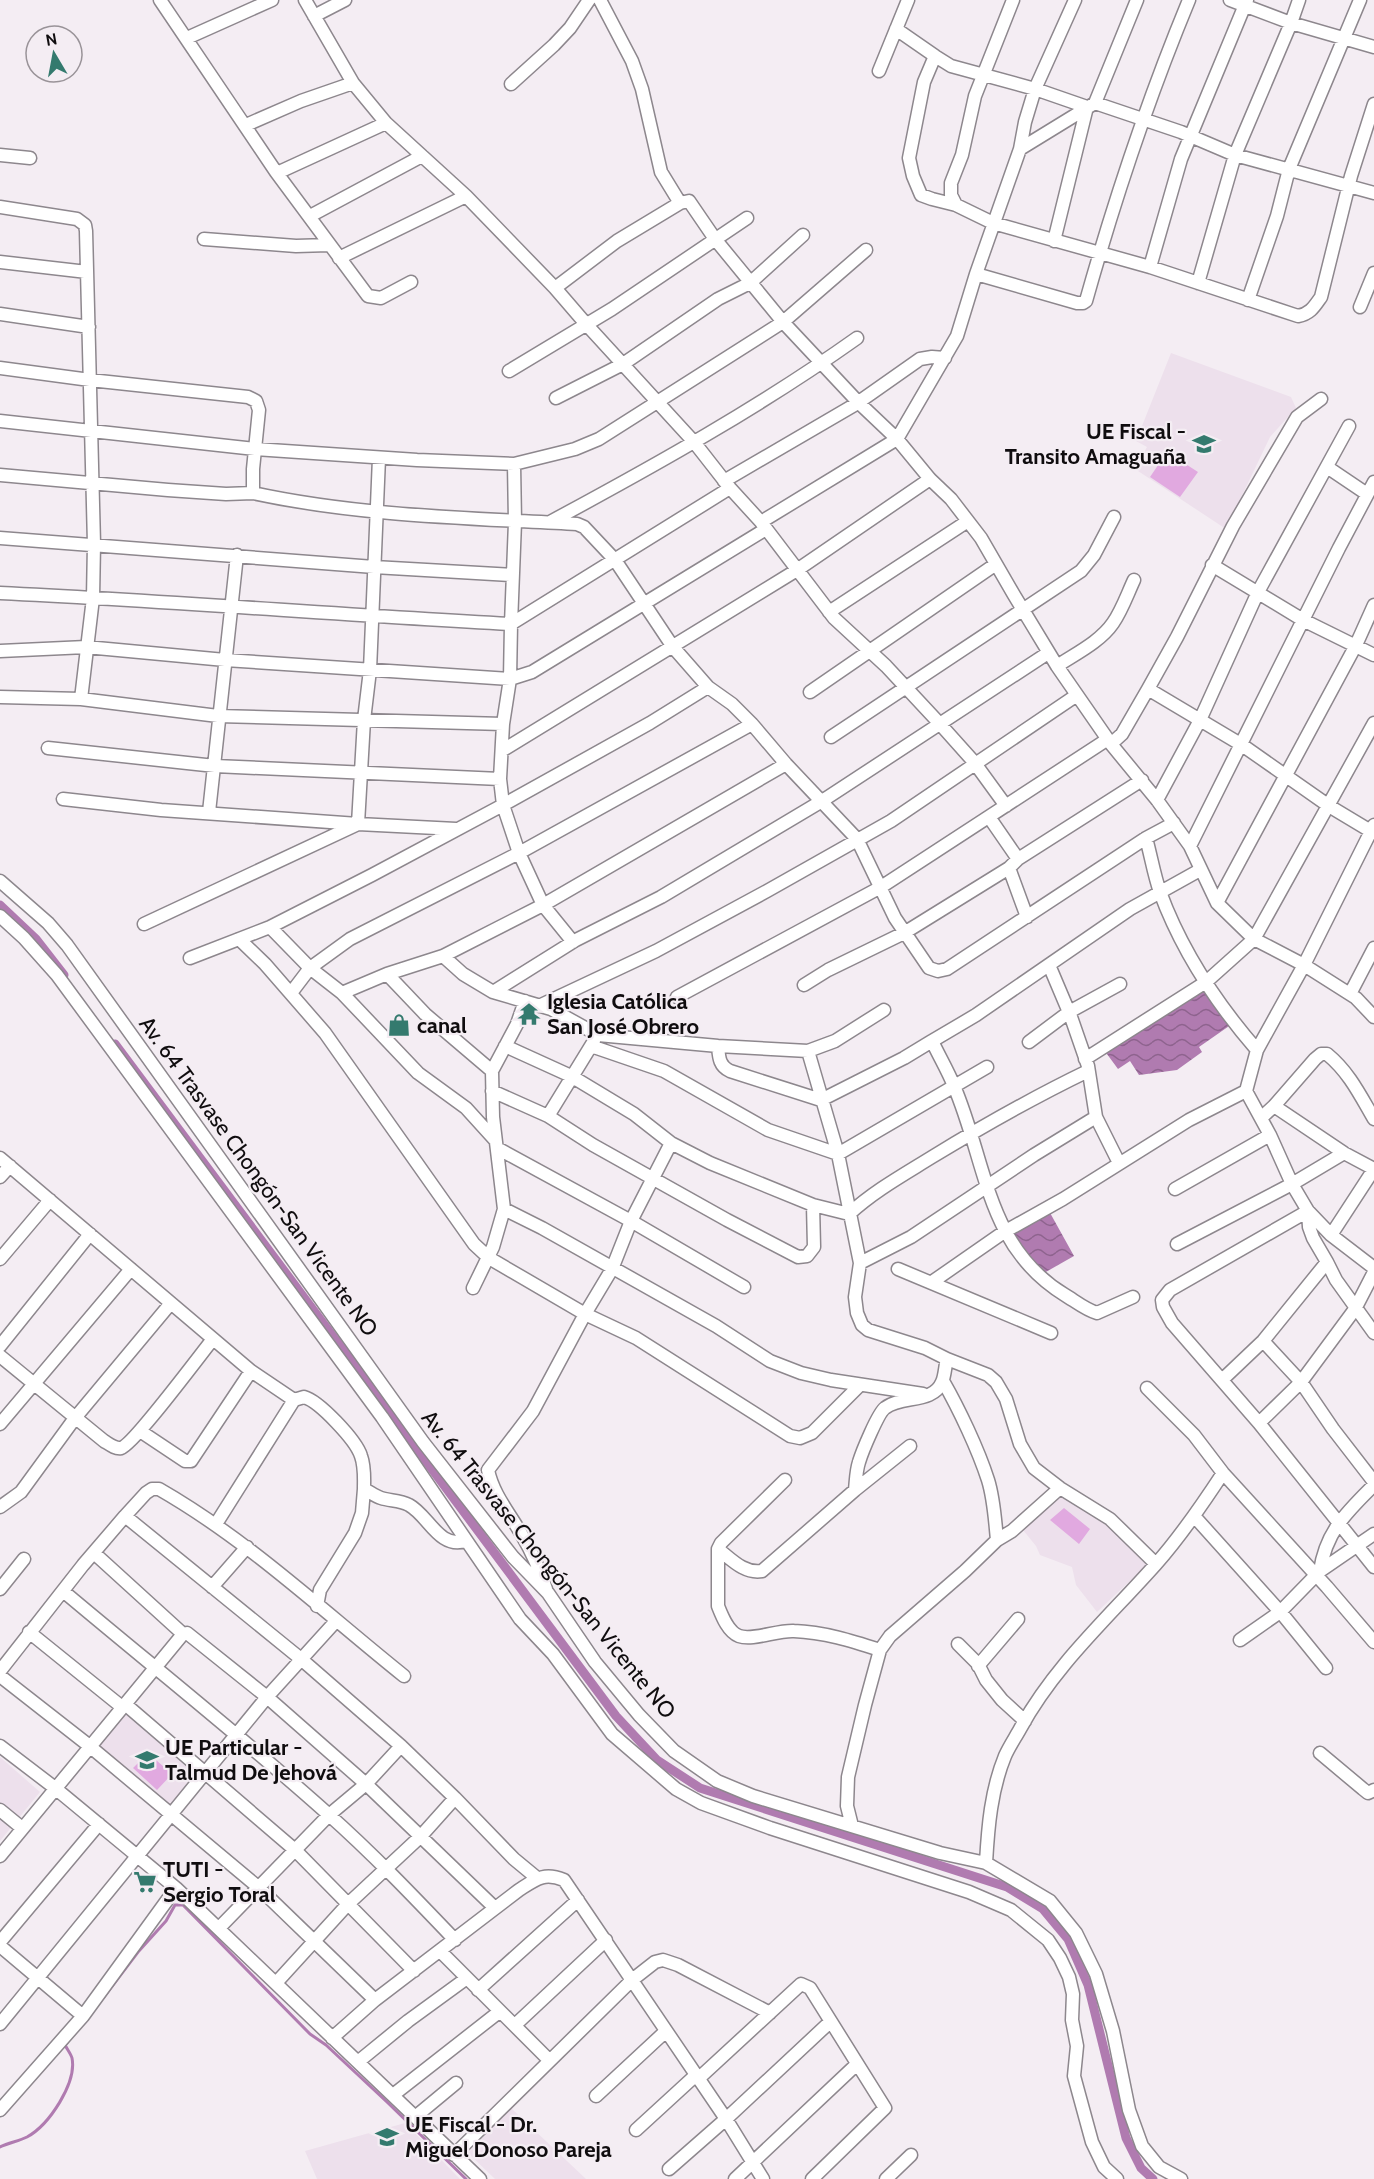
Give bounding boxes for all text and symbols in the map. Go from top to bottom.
north arrow [24,24,84,84]
text: N [44,29,59,50]
place label: UE Fiscal - Transito Amaguaña [1005,418,1186,470]
school or university icon: UE Fiscal - Transito Amaguaña [1191,431,1217,457]
place label: Iglesia Católica San José Obrero [547,988,699,1040]
temple icon: Iglesia Católica San José Obrero [516,1001,542,1027]
street label: Av. 64 Trasvase Chongón-San Vicente NO [133,1011,384,1341]
shop icon: canal [386,1012,412,1038]
place label: canal [417,1012,467,1039]
street label: Av. 64 Trasvase Chongón-San Vicente NO [416,1405,681,1724]
place label: UE Particular - Talmud De Jehová [165,1734,337,1786]
school or university icon: UE Particular - Talmud De Jehová [134,1747,160,1773]
place label: TUTI - Sergio Toral [163,1856,276,1908]
supermarket icon: TUTI - Sergio Toral [132,1869,158,1895]
place label: UE Fiscal - Dr. Miguel Donoso Pareja [405,2111,612,2163]
school or university icon: UE Fiscal - Dr. Miguel Donoso Pareja [374,2124,400,2150]

